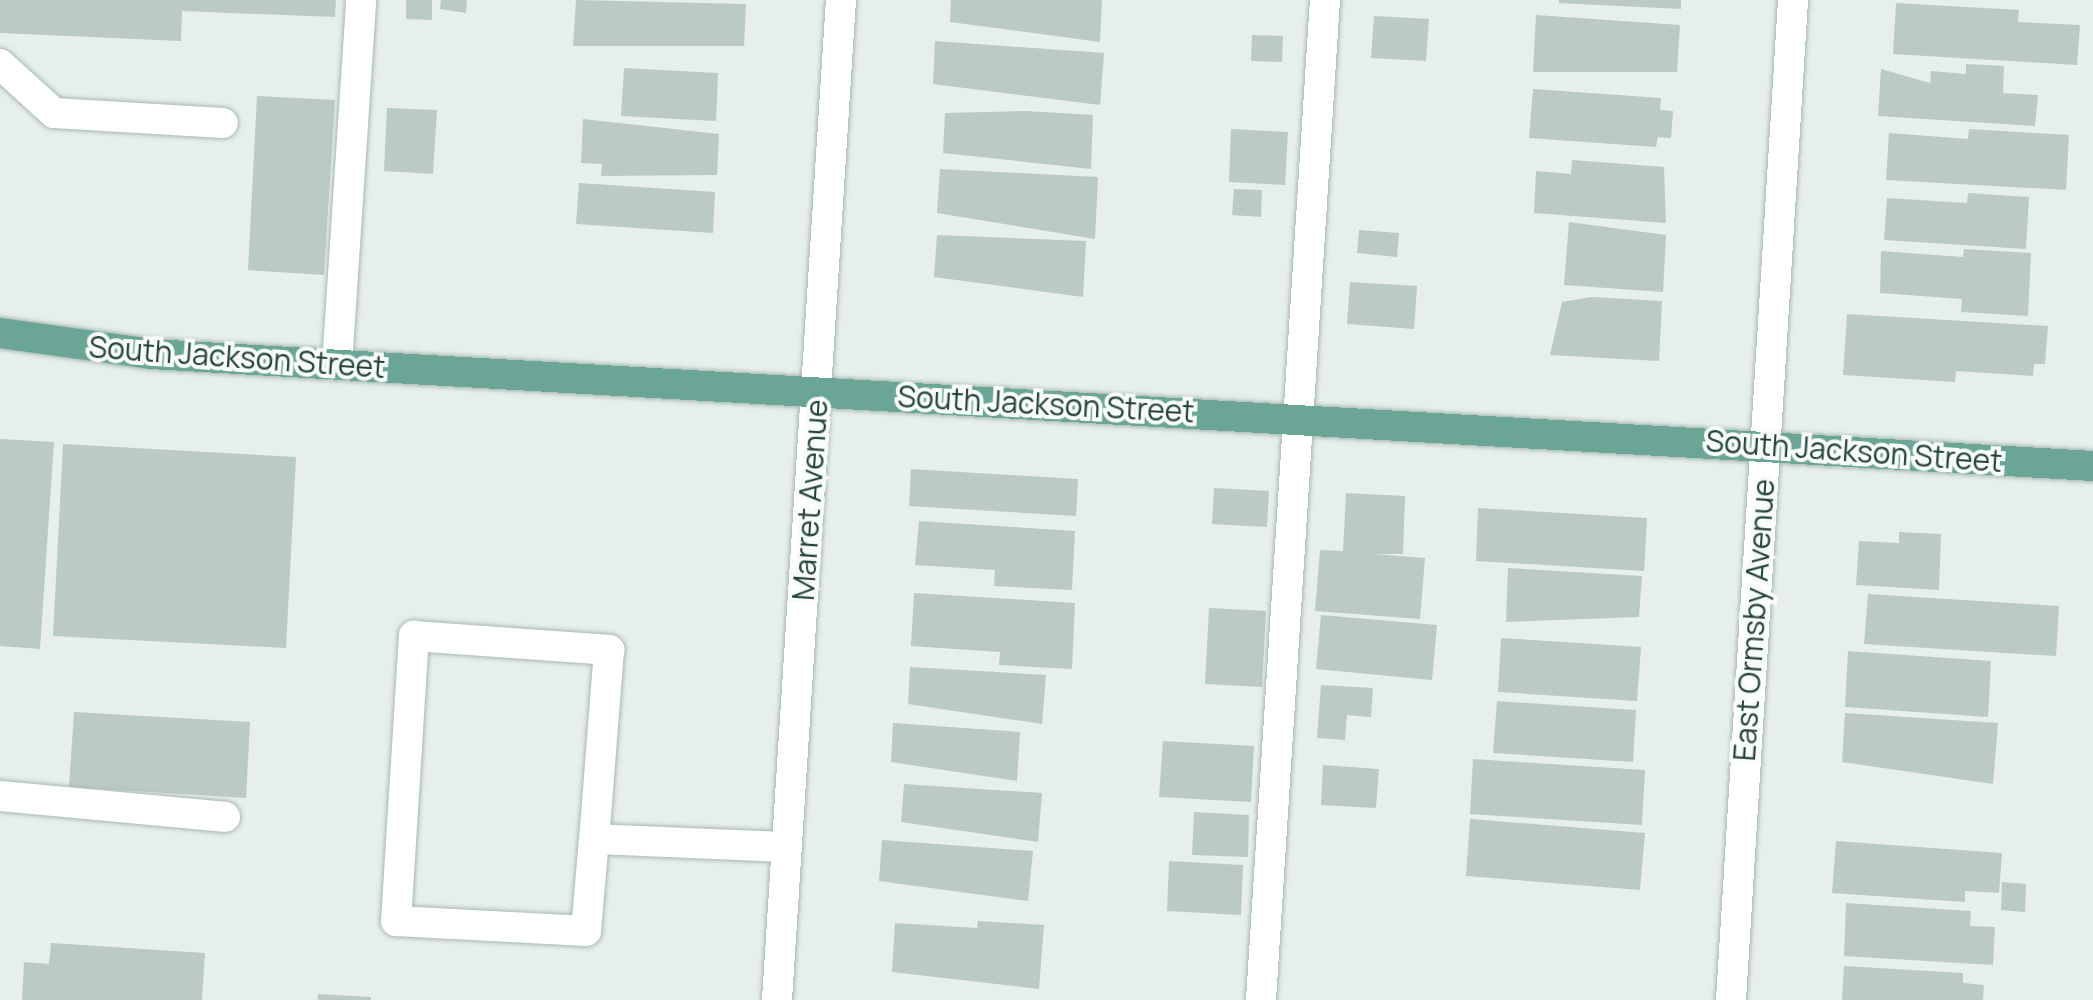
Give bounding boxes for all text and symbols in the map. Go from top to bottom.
street label: South Jackson Street [88,329,386,385]
street label: South Jackson Street [897,378,1195,430]
street label: Marret Avenue [785,398,835,602]
street label: South Jackson Street [1705,423,2003,479]
street label: East Ormsby Avenue [1726,478,1782,762]

